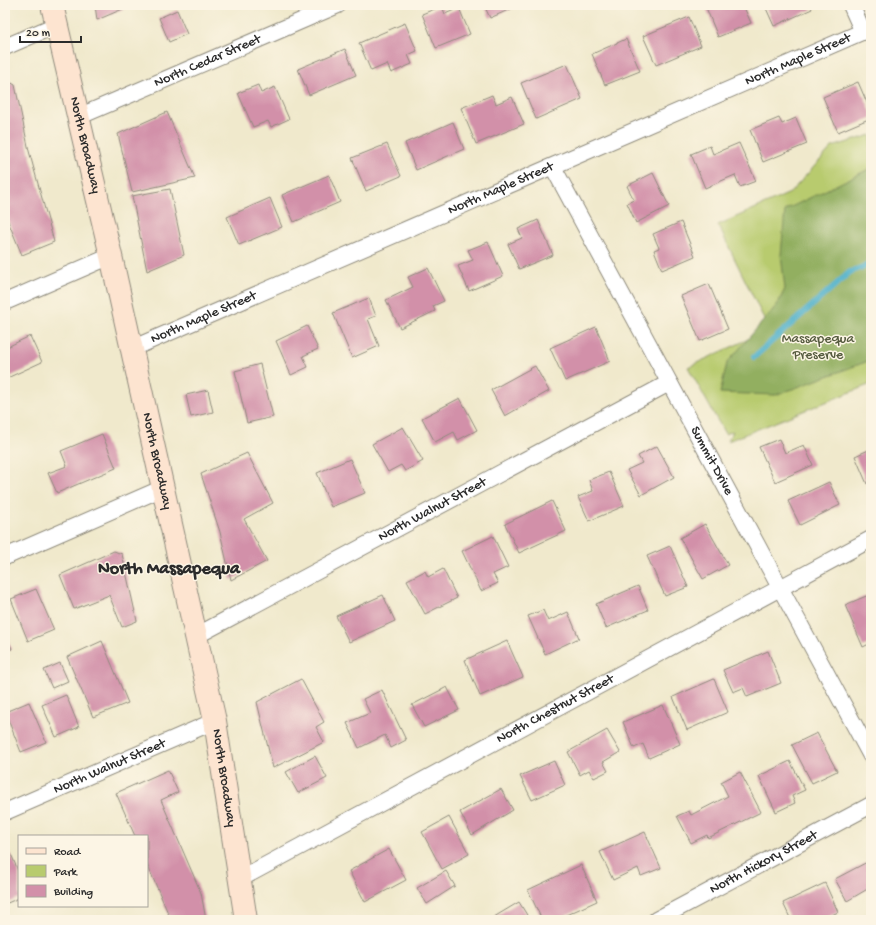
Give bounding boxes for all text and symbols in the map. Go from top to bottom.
scale bar [20,18,81,44]
text: 20 m [26,27,51,41]
street label: North Maple Street [743,29,855,90]
street label: North Cedar Street [152,30,265,92]
street label: North Broadway [65,95,105,195]
street label: North Maple Street [445,158,557,219]
street label: North Maple Street [148,287,260,348]
park label: Massapequa Preserve [782,331,855,364]
street label: North Broadway [138,411,176,511]
street label: Summit Drive [686,424,737,499]
street label: North Walnut Street [375,473,491,545]
district label: North Massapequa [98,559,241,580]
street label: North Chestnut Street [494,670,618,748]
street label: North Broadway [208,728,240,828]
street label: North Walnut Street [51,734,169,798]
street label: North Hickory Street [707,826,822,898]
legend [18,835,148,907]
text: Road [54,846,81,860]
text: Park [53,866,79,880]
text: Building [53,886,93,900]

